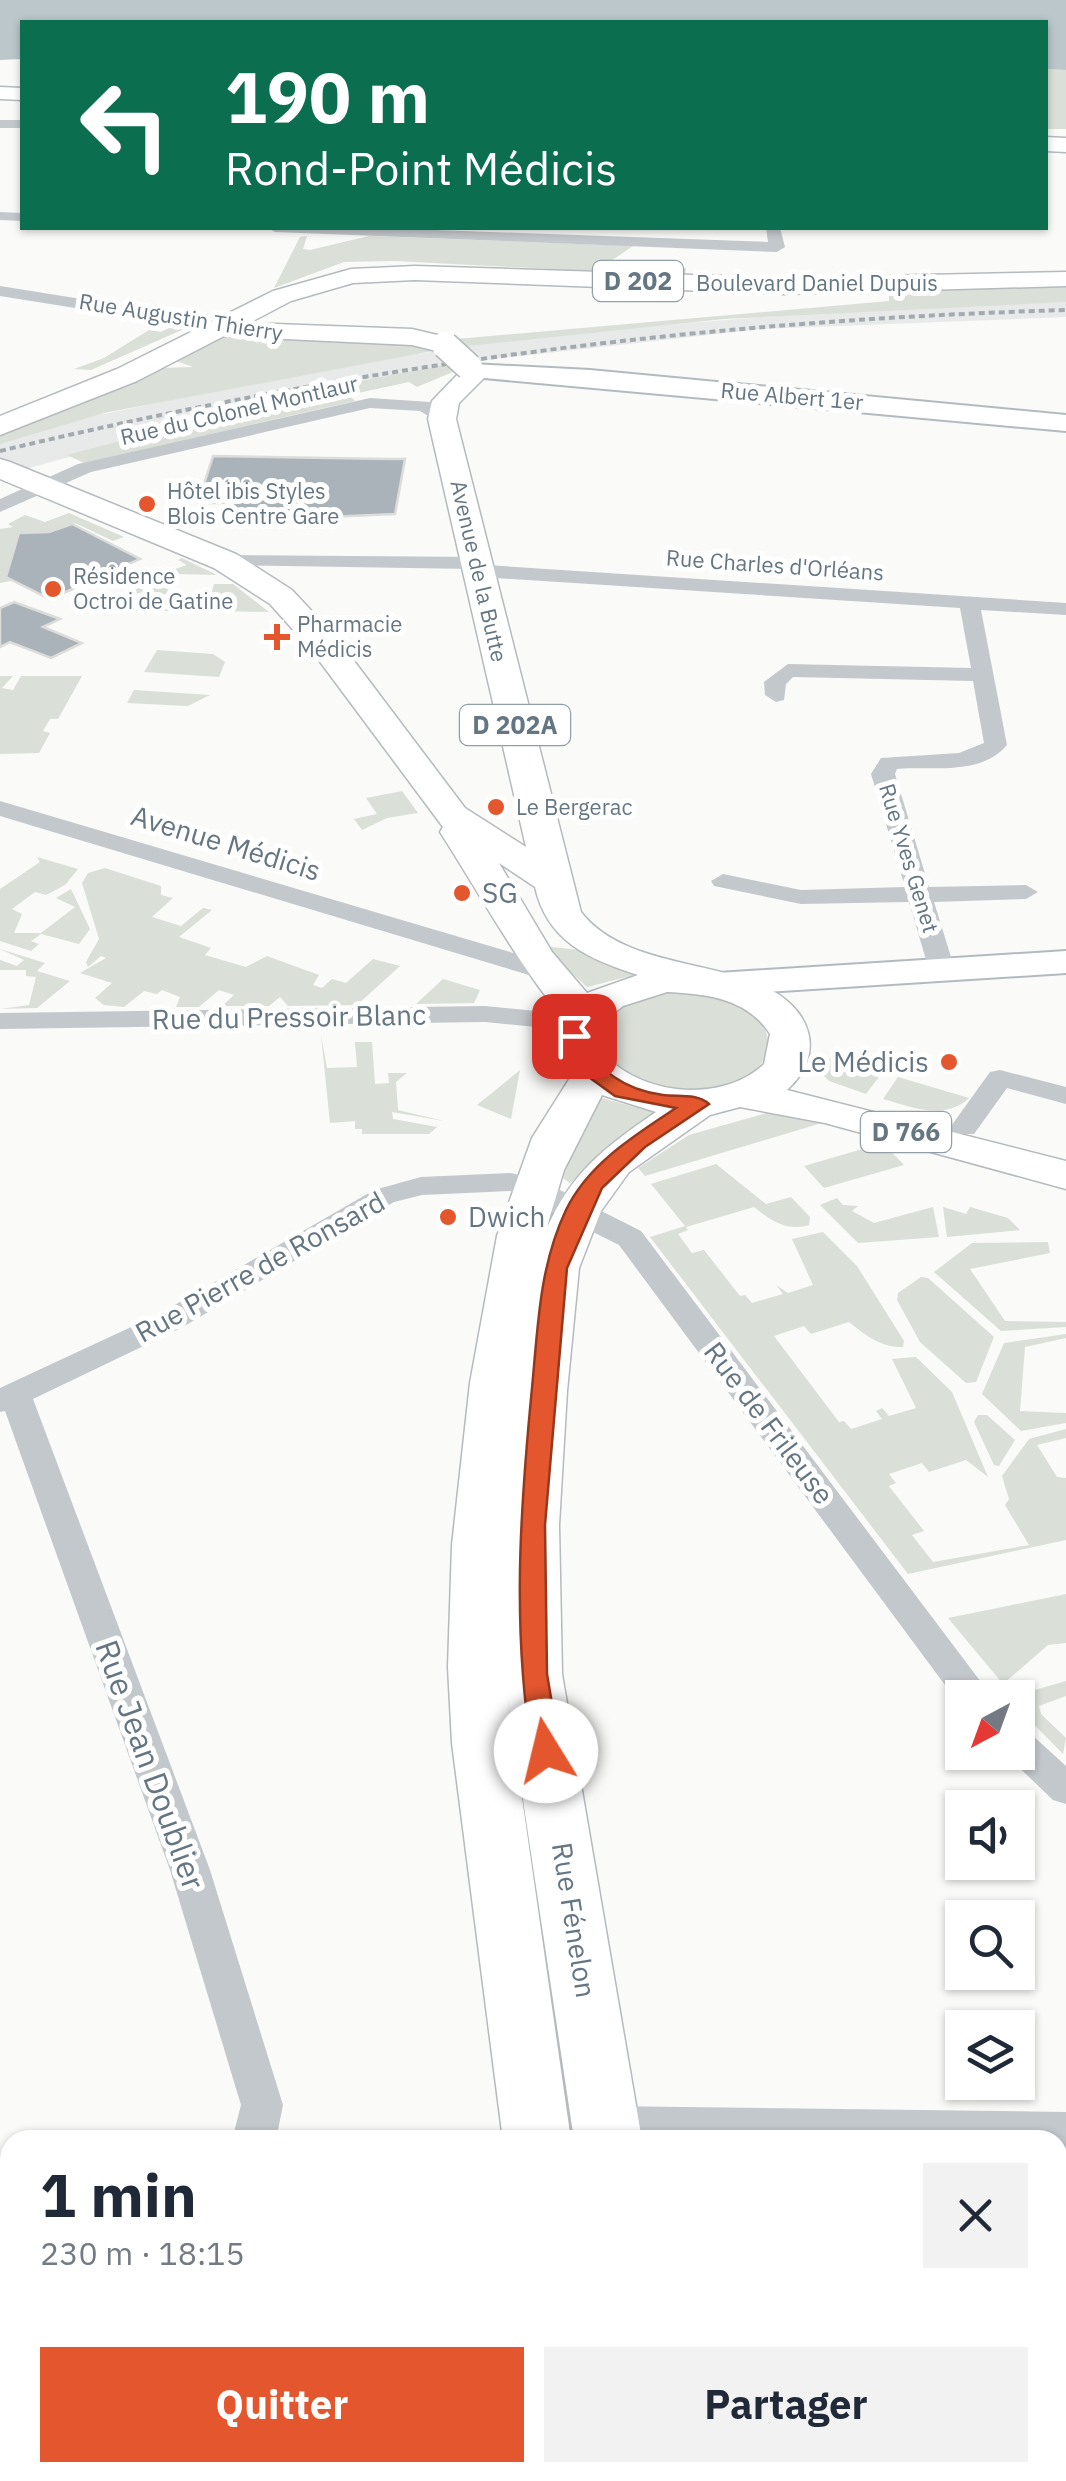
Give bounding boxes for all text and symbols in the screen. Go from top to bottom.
text: 190 m [225,51,430,142]
icon: left [60,60,190,190]
text: Rond-Point Médicis [225,139,617,197]
road number: D 202 [593,261,683,301]
street label: Boulevard Daniel Dupuis [696,268,938,297]
street label: Rue Augustin Thierry [77,286,285,347]
street label: Rue du Colonel Montlaur [117,368,361,451]
street label: Rue Albert 1er [719,375,865,416]
place label: Hôtel ibis Styles Blois Centre Gare [167,476,339,530]
street label: Avenue de la Butte [444,477,515,665]
marker: Hôtel ibis Styles Blois Centre Gare [136,493,158,515]
street label: Rue Charles d'Orléans [665,542,885,587]
place label: Résidence Octroi de Gatine [73,561,233,615]
marker: Résidence Octroi de Gatine [42,578,64,600]
place label: Pharmacie Médicis [297,609,402,663]
marker: Pharmacie Médicis [266,626,288,648]
road number: D 202A [460,705,570,745]
street label: Rue Yves Genet [873,780,946,936]
place label: Le Bergerac [516,792,632,821]
street label: Avenue Médicis [127,796,325,889]
marker: Le Bergerac [485,796,507,818]
place label: SG [482,874,518,911]
marker: SG [451,882,473,904]
pin [532,994,617,1079]
street label: Rue du Pressoir Blanc [152,996,426,1037]
icon: arrive [547,1009,602,1064]
place label: Le Médicis [797,1043,929,1080]
marker: Le Médicis [938,1051,960,1073]
road number: D 766 [861,1112,951,1152]
street label: Rue Pierre de Ronsard [128,1183,391,1351]
place label: Dwich [468,1198,545,1235]
marker: Dwich [437,1206,459,1228]
street label: Rue de Frileuse [696,1334,843,1511]
street label: Rue Jean Doublier [86,1634,216,1895]
north arrow [945,1680,1035,1770]
map controls [945,1680,1035,2100]
position arrow [494,1699,598,1803]
button: sound [945,1790,1035,1880]
street label: Rue Fénelon [544,1840,605,2000]
button: search [945,1900,1035,1990]
button: layers [945,2010,1035,2100]
text: 1 min [40,2155,197,2234]
button: close [923,2163,1028,2268]
text: 230 m · 18:15 [40,2232,245,2274]
button: Quitter [40,2347,524,2462]
button: Partager [544,2347,1028,2462]

